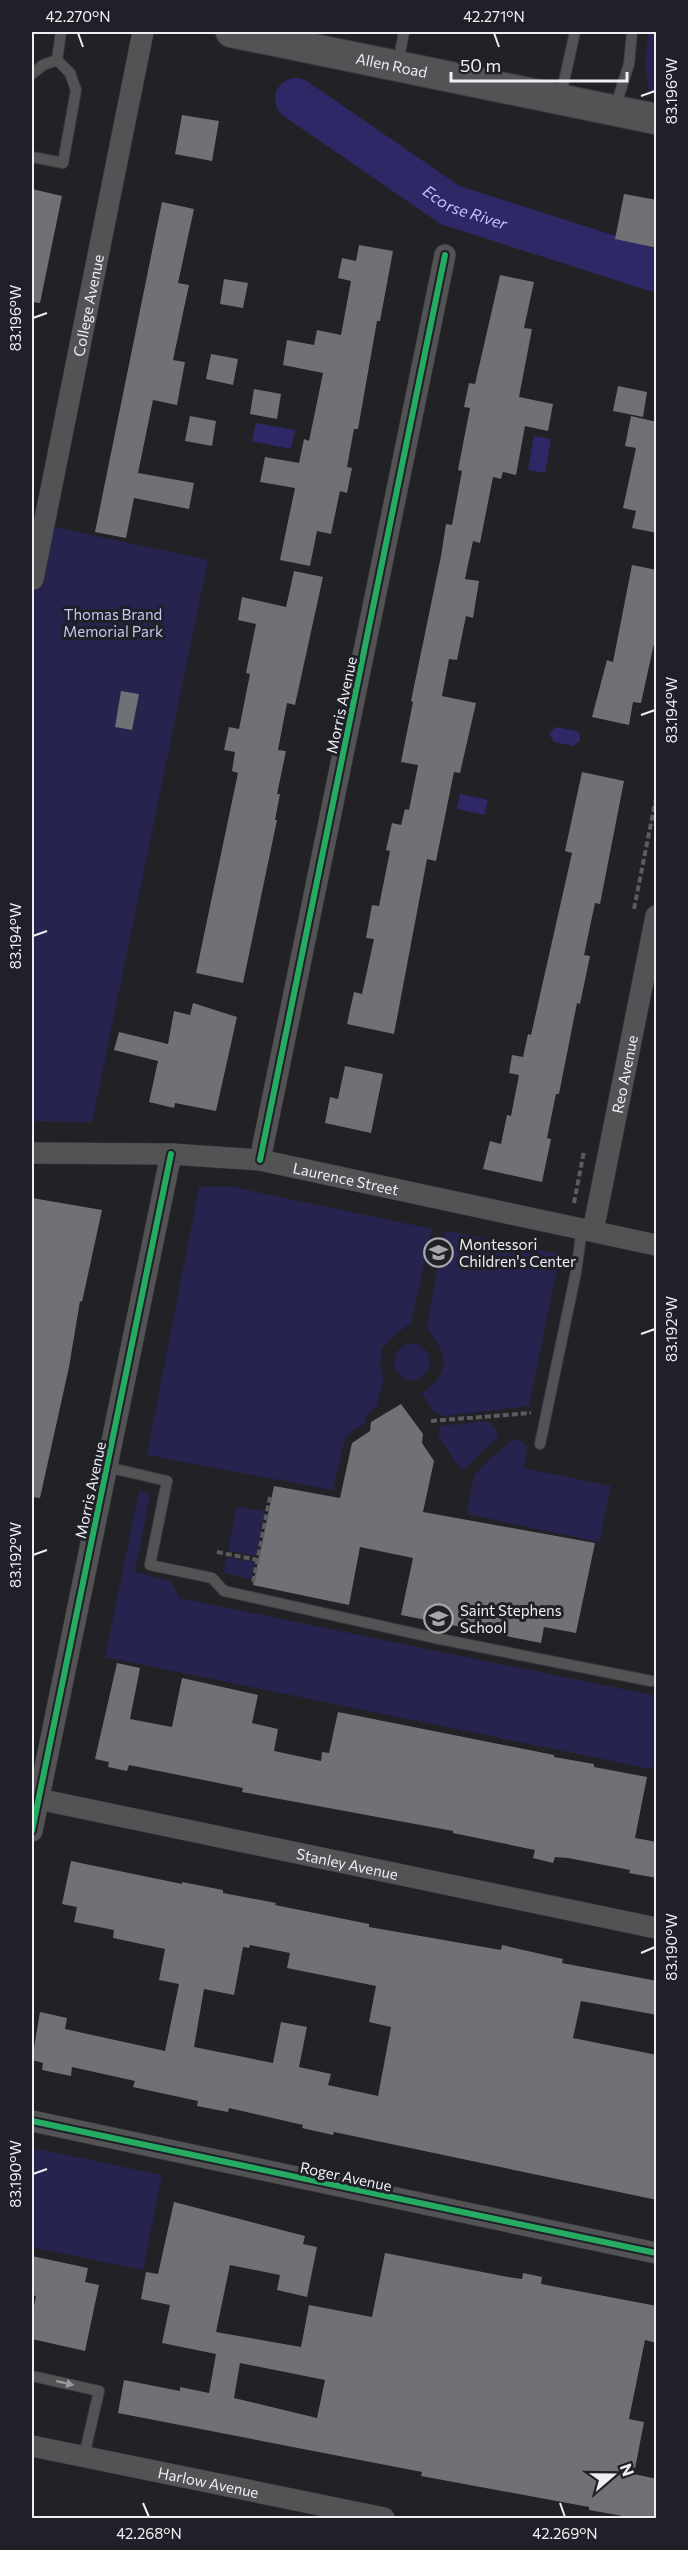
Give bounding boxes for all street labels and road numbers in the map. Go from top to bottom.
street label: Allen Road [354,49,429,81]
street label: College Avenue [69,253,107,358]
street label: Morris Avenue [322,655,360,755]
street label: Reo Avenue [608,1033,641,1115]
street label: Laurence Street [291,1158,400,1199]
street label: Morris Avenue [71,1440,109,1540]
street label: Stanley Avenue [295,1844,400,1883]
street label: Roger Avenue [298,2157,394,2195]
street label: Harlow Avenue [156,2463,260,2501]

